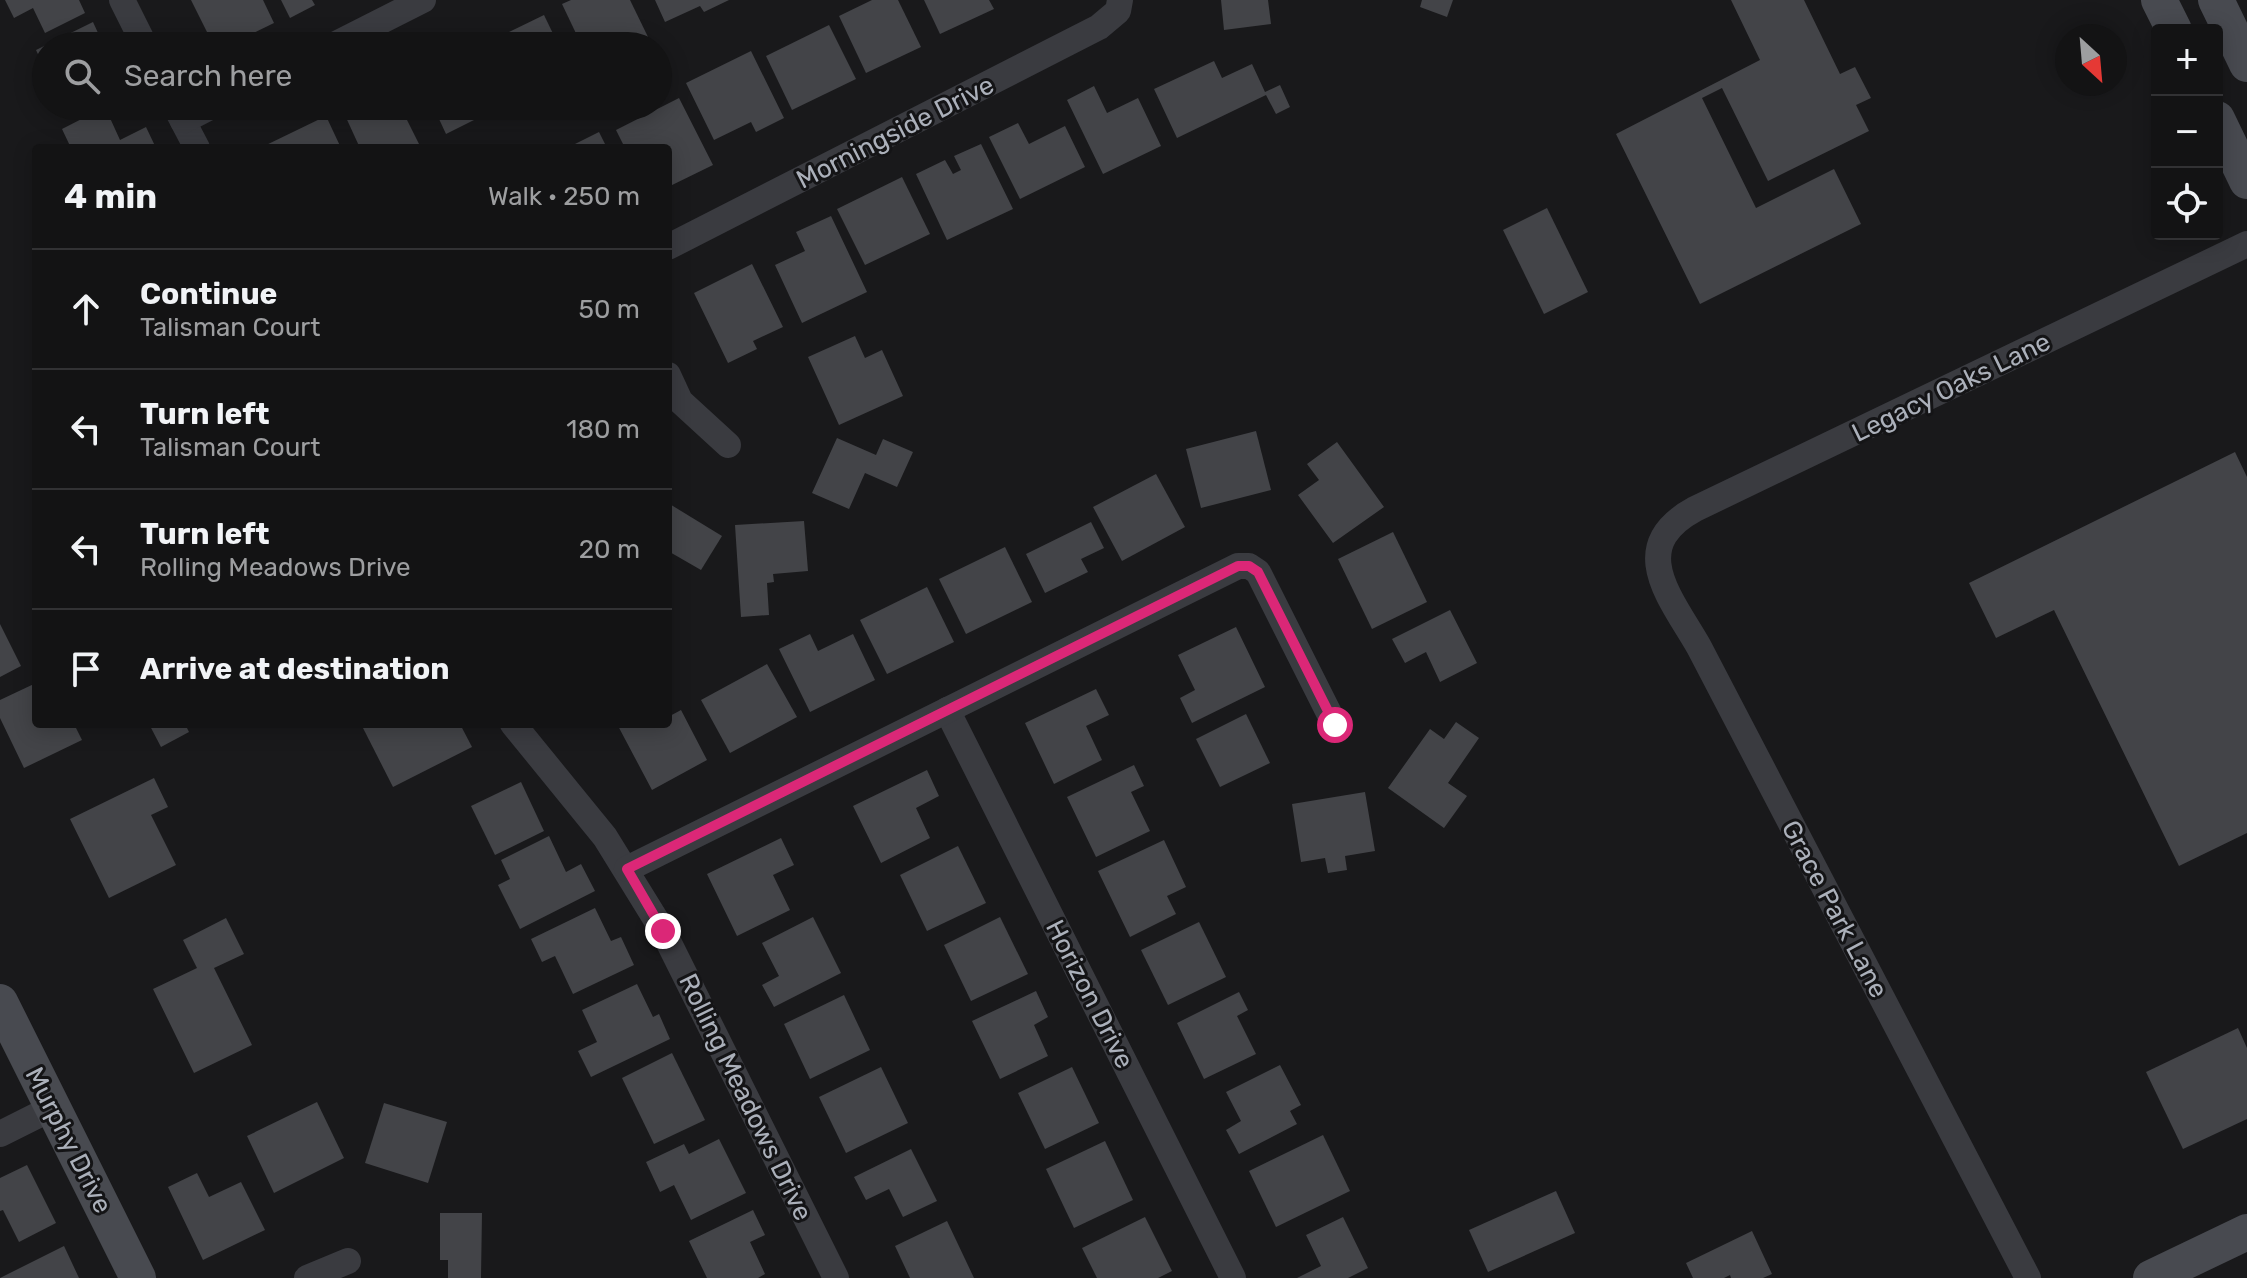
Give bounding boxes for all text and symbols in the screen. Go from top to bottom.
north arrow [2055,24,2127,96]
map controls [2151,24,2223,240]
button: + [2151,24,2223,96]
search box [32,32,672,120]
icon: search [60,54,104,98]
text: Search here [124,58,292,94]
street label: Morningside Drive [791,69,999,196]
button: − [2151,96,2223,168]
button: locate [2151,168,2223,240]
text: 4 min [64,176,157,217]
text: Walk · 250 m [488,181,640,212]
text: Continue [140,276,277,312]
icon: ahead [64,287,108,331]
text: 50 m [579,294,640,325]
text: Talisman Court [140,312,320,343]
street label: Legacy Oaks Lane [1847,326,2055,449]
text: Turn left [140,396,270,432]
icon: left [64,407,108,451]
text: 180 m [566,414,640,445]
text: Talisman Court [140,432,320,463]
text: Turn left [140,516,270,552]
icon: left [64,527,108,571]
text: 20 m [579,534,640,565]
text: Rolling Meadows Drive [140,552,411,583]
icon: arrive [64,647,108,691]
text: Arrive at destination [140,651,450,687]
route start [1317,707,1353,743]
street label: Grace Park Lane [1775,815,1894,1003]
route end [645,913,681,949]
street label: Horizon Drive [1039,915,1140,1074]
street label: Rolling Meadows Drive [672,969,819,1226]
street label: Murphy Drive [18,1062,119,1218]

